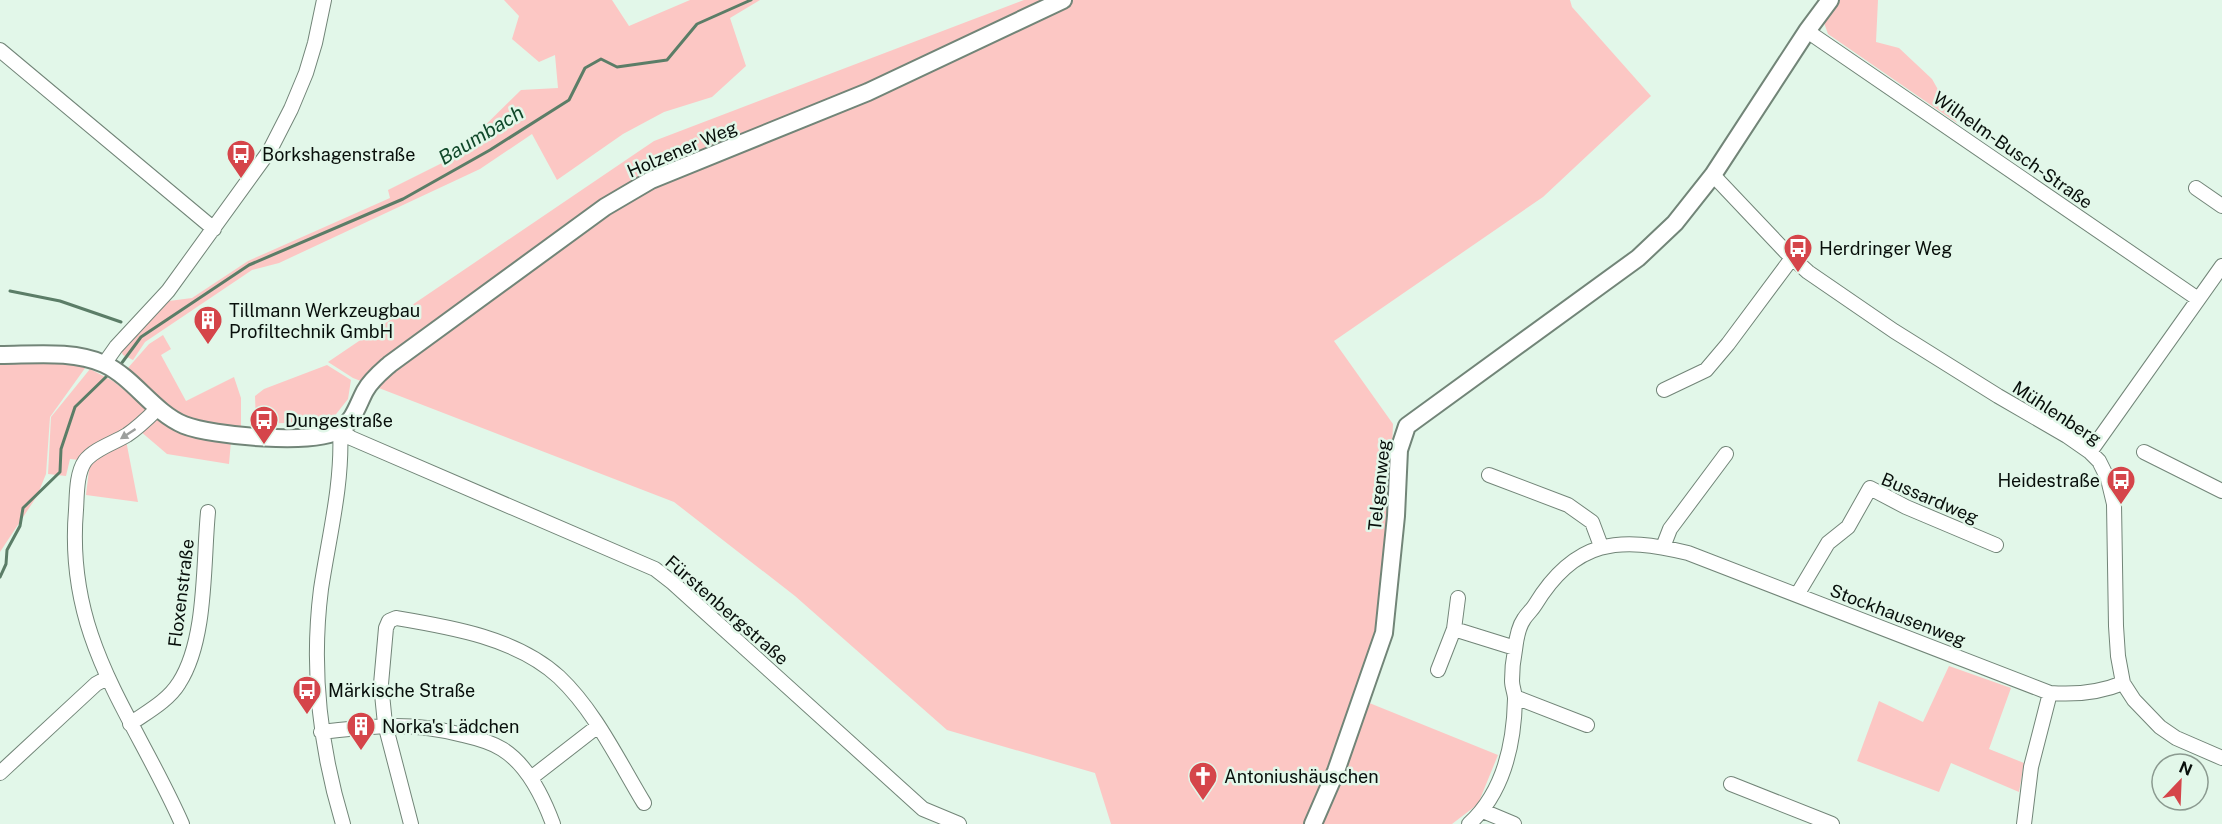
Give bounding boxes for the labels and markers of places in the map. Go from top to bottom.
bus stop icon: Borkshagenstraße [225,138,257,180]
place label: Borkshagenstraße [262,144,415,165]
bus stop icon: Herdringer Weg [1782,232,1814,274]
place label: Herdringer Weg [1819,238,1952,259]
place label: Tillmann Werkzeugbau Profiltechnik GmbH [229,300,420,342]
building icon: Tillmann Werkzeugbau Profiltechnik GmbH [192,304,224,346]
bus stop icon: Dungestraße [248,404,280,446]
place label: Dungestraße [285,410,393,431]
bus stop icon: Heidestraße [2105,464,2137,506]
place label: Heidestraße [1997,470,2100,491]
bus stop icon: Märkische Straße [291,674,323,716]
place label: Märkische Straße [328,680,475,701]
building icon: Norka's Lädchen [345,710,377,752]
place label: Norka's Lädchen [382,716,519,737]
church icon: Antoniushäuschen [1187,760,1219,802]
place label: Antoniushäuschen [1224,766,1379,787]

